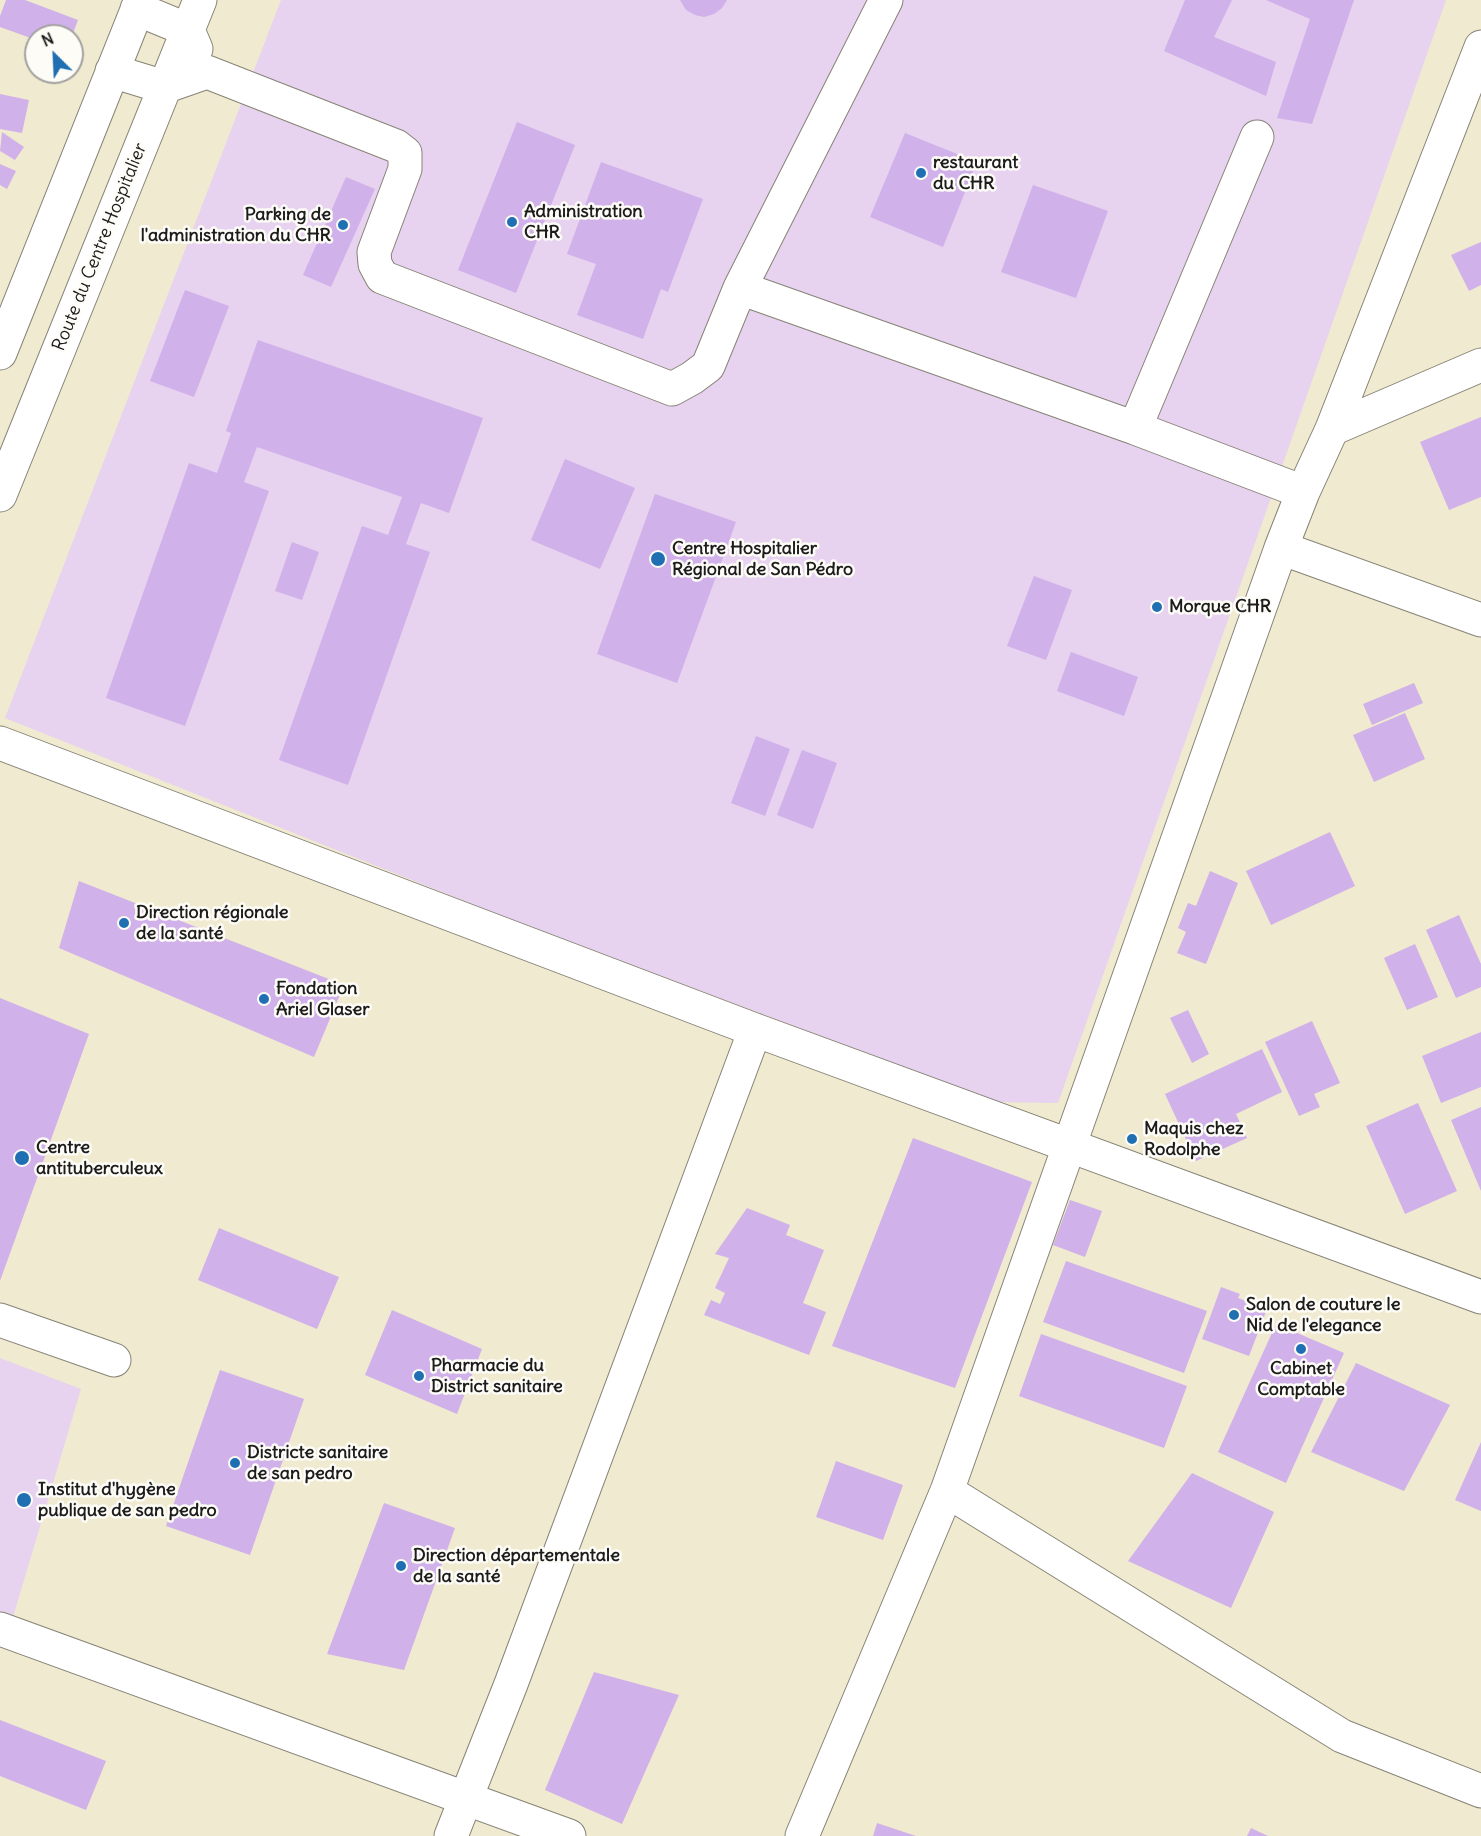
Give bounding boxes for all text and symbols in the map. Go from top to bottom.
north arrow [24,24,84,84]
text: N [38,28,57,51]
street label: Route du Centre Hospitalier [48,140,152,354]
place label: restaurant du CHR [933,152,1018,195]
marker: restaurant du CHR [914,166,928,180]
place label: Administration CHR [524,201,643,244]
place label: Parking de l'administration du CHR [141,204,331,246]
marker: Administration CHR [505,215,519,229]
marker: Parking de l'administration du CHR [336,218,350,232]
place label: Centre Hospitalier Régional de San Pédro [672,538,853,580]
marker: Centre Hospitalier Régional de San Pédro [649,550,667,568]
place label: Morque CHR [1169,596,1271,618]
marker: Morque CHR [1150,600,1164,614]
place label: Direction régionale de la santé [136,902,289,944]
marker: Direction régionale de la santé [117,916,131,930]
place label: Fondation Ariel Glaser [276,978,369,1020]
marker: Fondation Ariel Glaser [257,992,271,1006]
place label: Maquis chez Rodolphe [1144,1118,1244,1160]
marker: Maquis chez Rodolphe [1125,1132,1139,1146]
place label: Centre antituberculeux [36,1137,163,1180]
marker: Centre antituberculeux [13,1149,31,1167]
place label: Salon de couture le Nid de l'elegance [1246,1294,1400,1336]
marker: Salon de couture le Nid de l'elegance [1227,1308,1241,1322]
marker: Cabinet Comptable [1294,1342,1308,1356]
place label: Pharmacie du District sanitaire [431,1355,563,1398]
place label: Cabinet Comptable [1257,1358,1345,1400]
marker: Pharmacie du District sanitaire [412,1369,426,1383]
place label: Districte sanitaire de san pedro [247,1442,388,1484]
marker: Districte sanitaire de san pedro [228,1456,242,1470]
place label: Institut d'hygène publique de san pedro [38,1479,217,1522]
marker: Institut d'hygène publique de san pedro [15,1491,33,1509]
place label: Direction départementale de la santé [413,1545,620,1588]
marker: Direction départementale de la santé [394,1559,408,1573]

